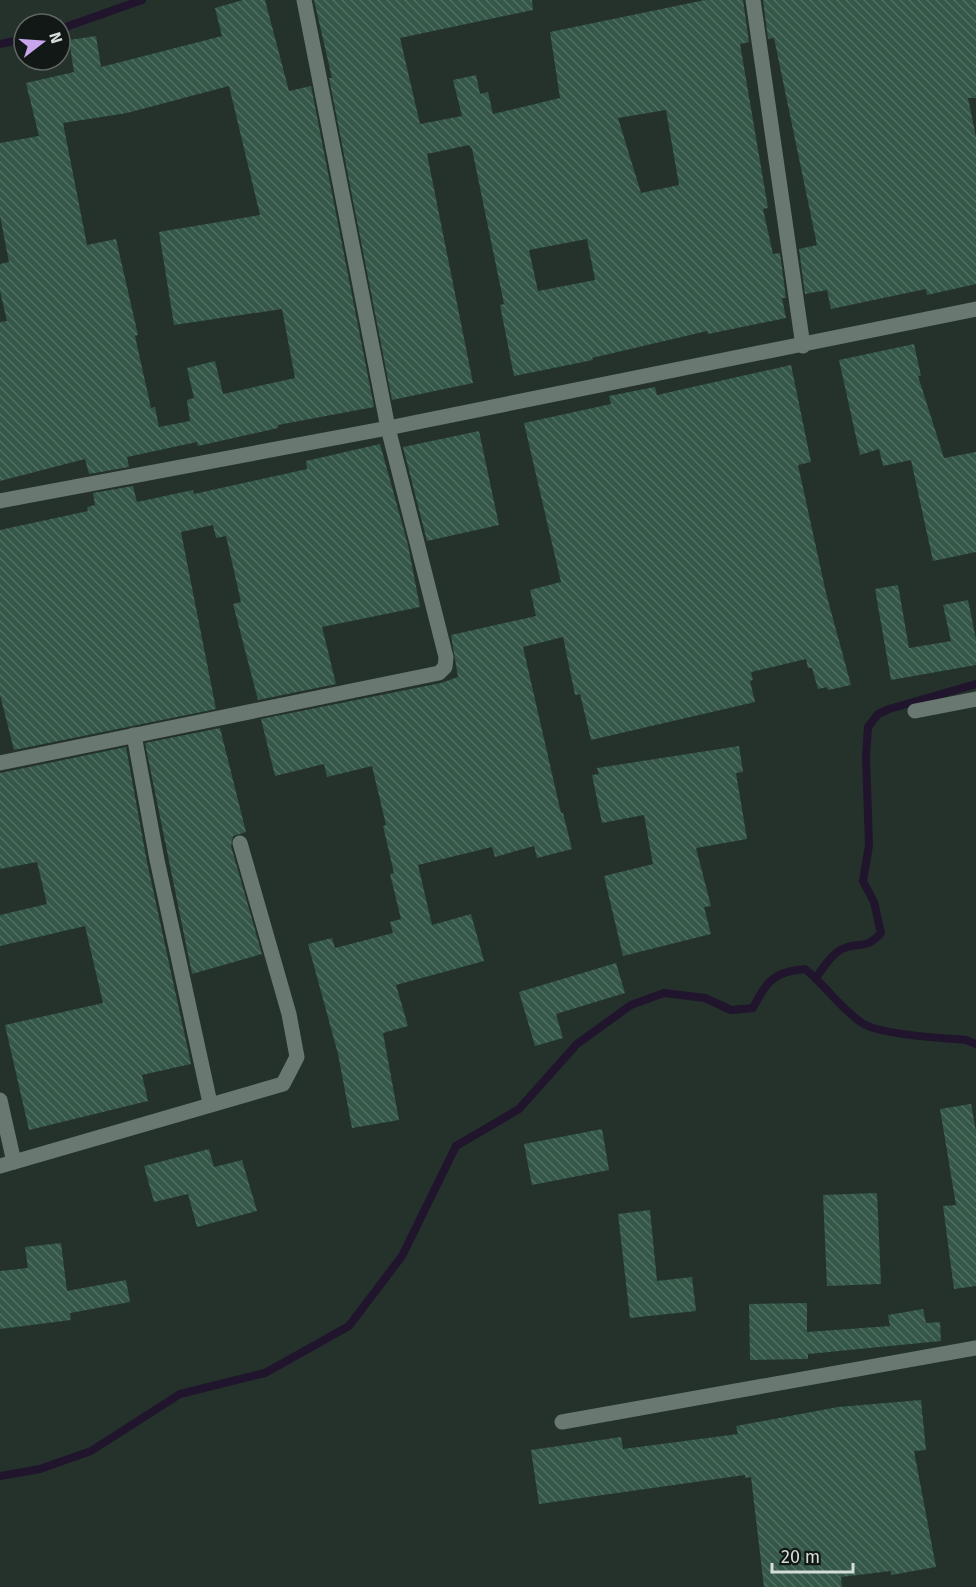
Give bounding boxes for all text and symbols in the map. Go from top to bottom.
north arrow [12,12,72,72]
text: N [45,30,67,46]
scale bar [772,1536,853,1574]
text: 20 m [781,1546,820,1568]

